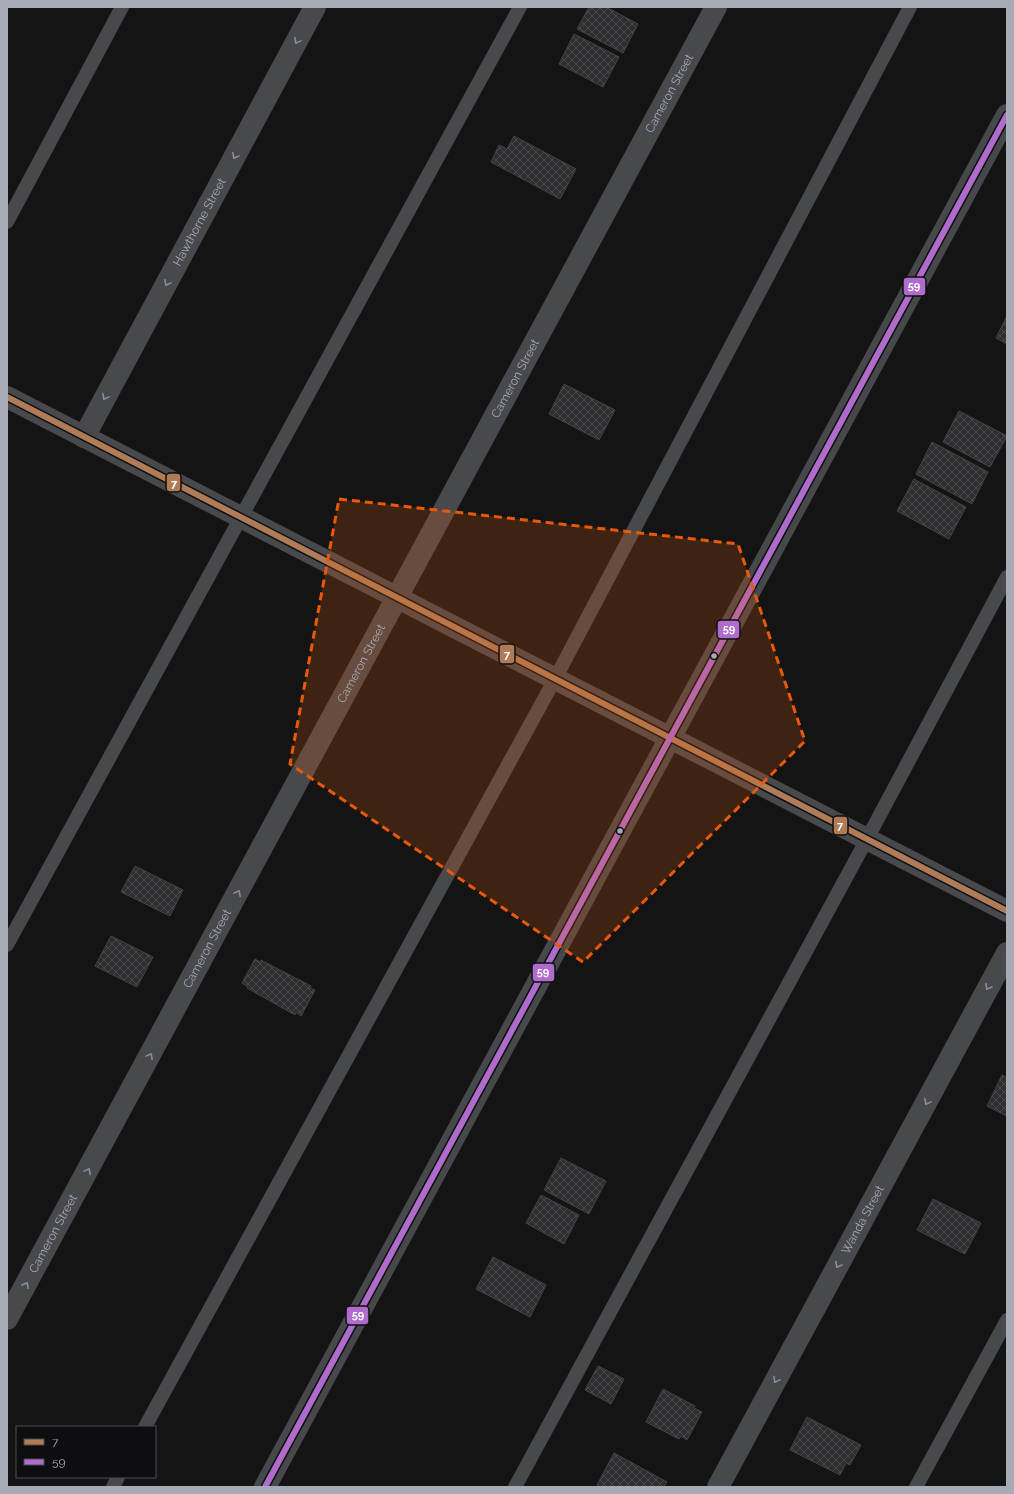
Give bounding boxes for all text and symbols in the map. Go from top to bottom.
one-way arrow [294,37,302,44]
street label: Cameron Street [642,52,696,135]
one-way arrow [233,152,240,159]
street label: Hawthorne Street [170,176,229,268]
line badge: 59 [903,277,926,296]
one-way arrow [164,278,172,286]
text: 59 [908,280,921,293]
street label: Cameron Street [488,337,542,420]
one-way arrow [103,393,110,400]
line badge: 7 [166,473,181,492]
text: 7 [171,477,178,490]
line badge: 59 [717,620,740,639]
street label: Cameron Street [334,622,388,705]
text: 59 [723,623,736,636]
line badge: 7 [499,644,515,664]
text: 7 [504,648,511,661]
unlabelled marker [709,651,719,661]
line badge: 7 [833,816,848,835]
text: 7 [837,819,844,832]
unlabelled marker [615,826,625,836]
one-way arrow [233,890,241,897]
street label: Cameron Street [180,907,234,990]
line badge: 59 [532,963,555,982]
text: 59 [537,966,550,979]
one-way arrow [986,983,993,990]
one-way arrow [145,1053,152,1061]
one-way arrow [924,1097,931,1105]
one-way arrow [83,1168,90,1175]
street label: Wanda Street [838,1183,887,1256]
street label: Cameron Street [26,1192,80,1275]
one-way arrow [835,1261,843,1268]
one-way arrow [21,1282,28,1289]
line badge: 59 [346,1306,369,1325]
text: 59 [352,1309,365,1322]
one-way arrow [774,1375,781,1383]
legend [16,1426,156,1478]
text: 7 [52,1435,59,1449]
text: 59 [52,1455,66,1469]

